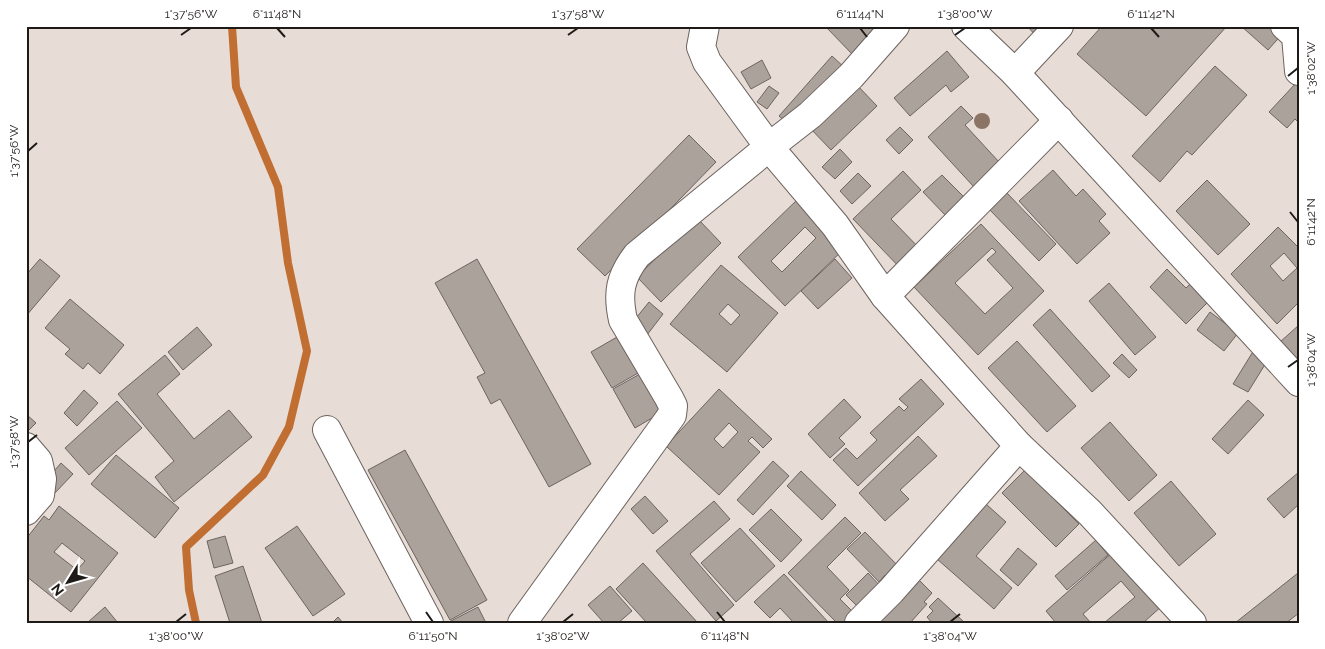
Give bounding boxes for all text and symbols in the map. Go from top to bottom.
text: 1°37'56"W [165,7,218,21]
text: 6°11'48"N [253,7,301,21]
text: 1°37'58"W [552,7,605,21]
text: 6°11'44"N [836,7,884,21]
text: 1°38'00"W [938,7,993,21]
text: 6°11'42"N [1127,7,1175,21]
text: 1°38'02"W [1304,41,1318,95]
text: 1°37'56"W [7,124,21,177]
text: 6°11'42"N [1304,198,1318,246]
text: 1°38'04"W [1304,333,1318,387]
text: 1°37'58"W [7,415,21,468]
north arrow [42,556,92,606]
text: N [48,581,67,599]
text: 1°38'00"W [149,629,204,643]
text: 6°11'50"N [408,629,458,643]
text: 1°38'02"W [536,629,590,643]
text: 6°11'48"N [701,629,749,643]
text: 1°38'04"W [923,629,977,643]

